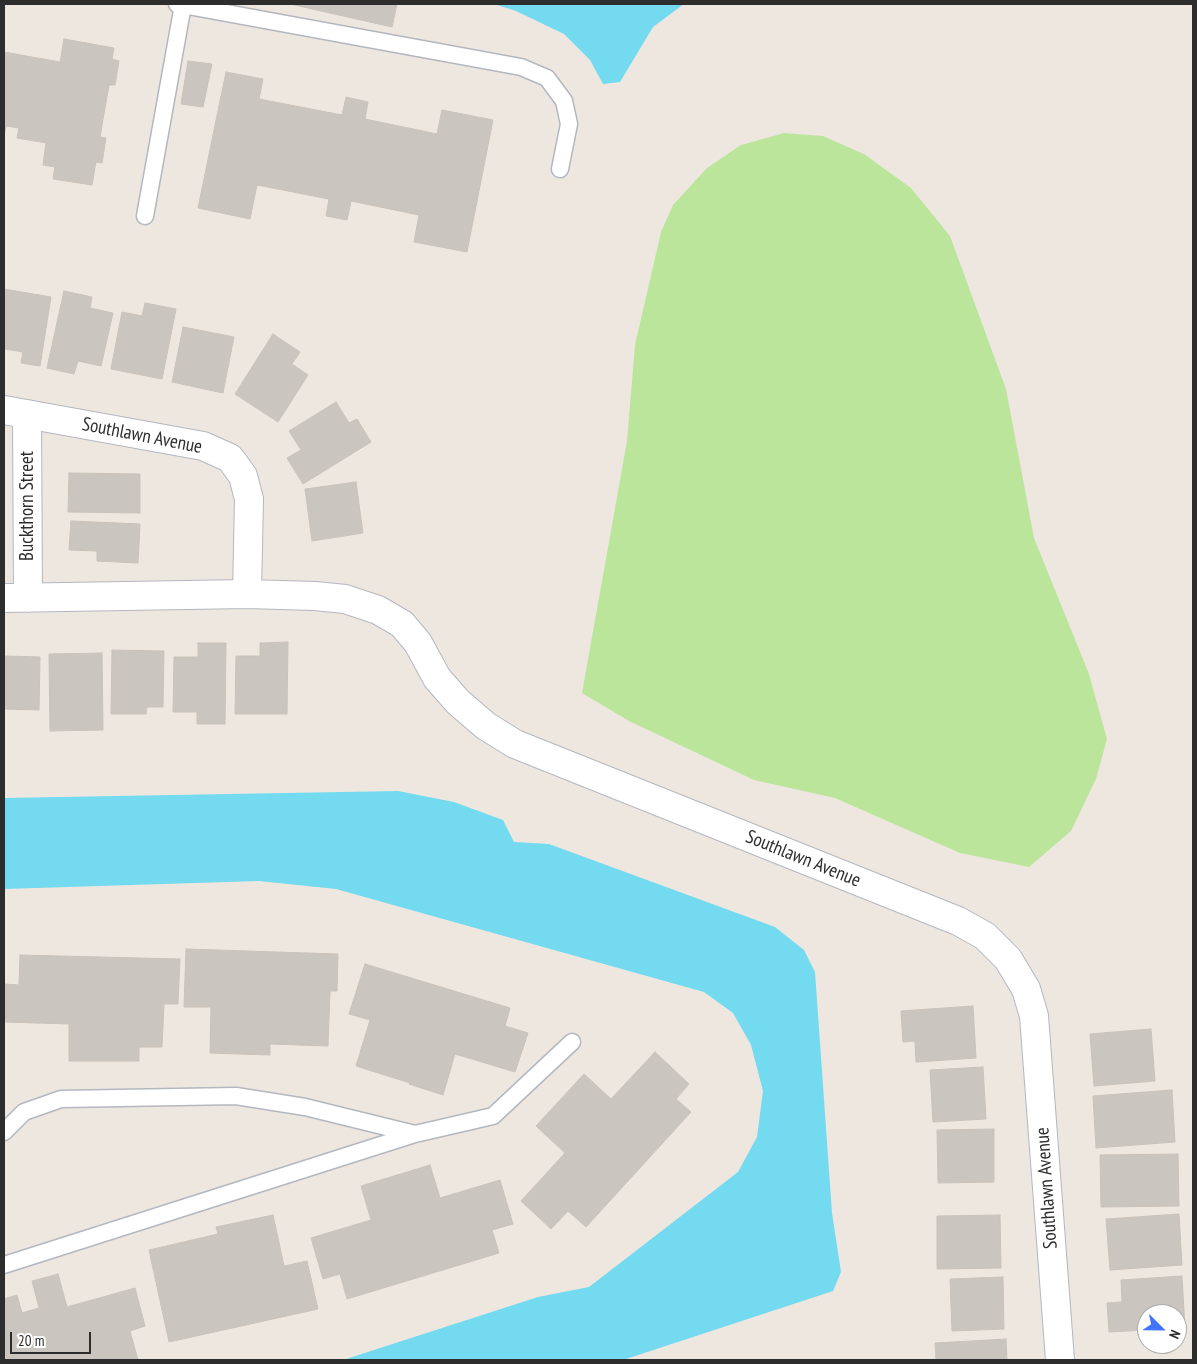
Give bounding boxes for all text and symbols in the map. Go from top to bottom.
street label: Southlawn Avenue [80,413,204,459]
street label: Buckthorn Street [17,451,39,561]
street label: Southlawn Avenue [742,826,864,892]
street label: Southlawn Avenue [1031,1126,1063,1250]
north arrow [1137,1304,1187,1354]
scale bar [12,1322,94,1354]
text: N [1165,1327,1185,1341]
text: 20 m [18,1331,44,1350]

